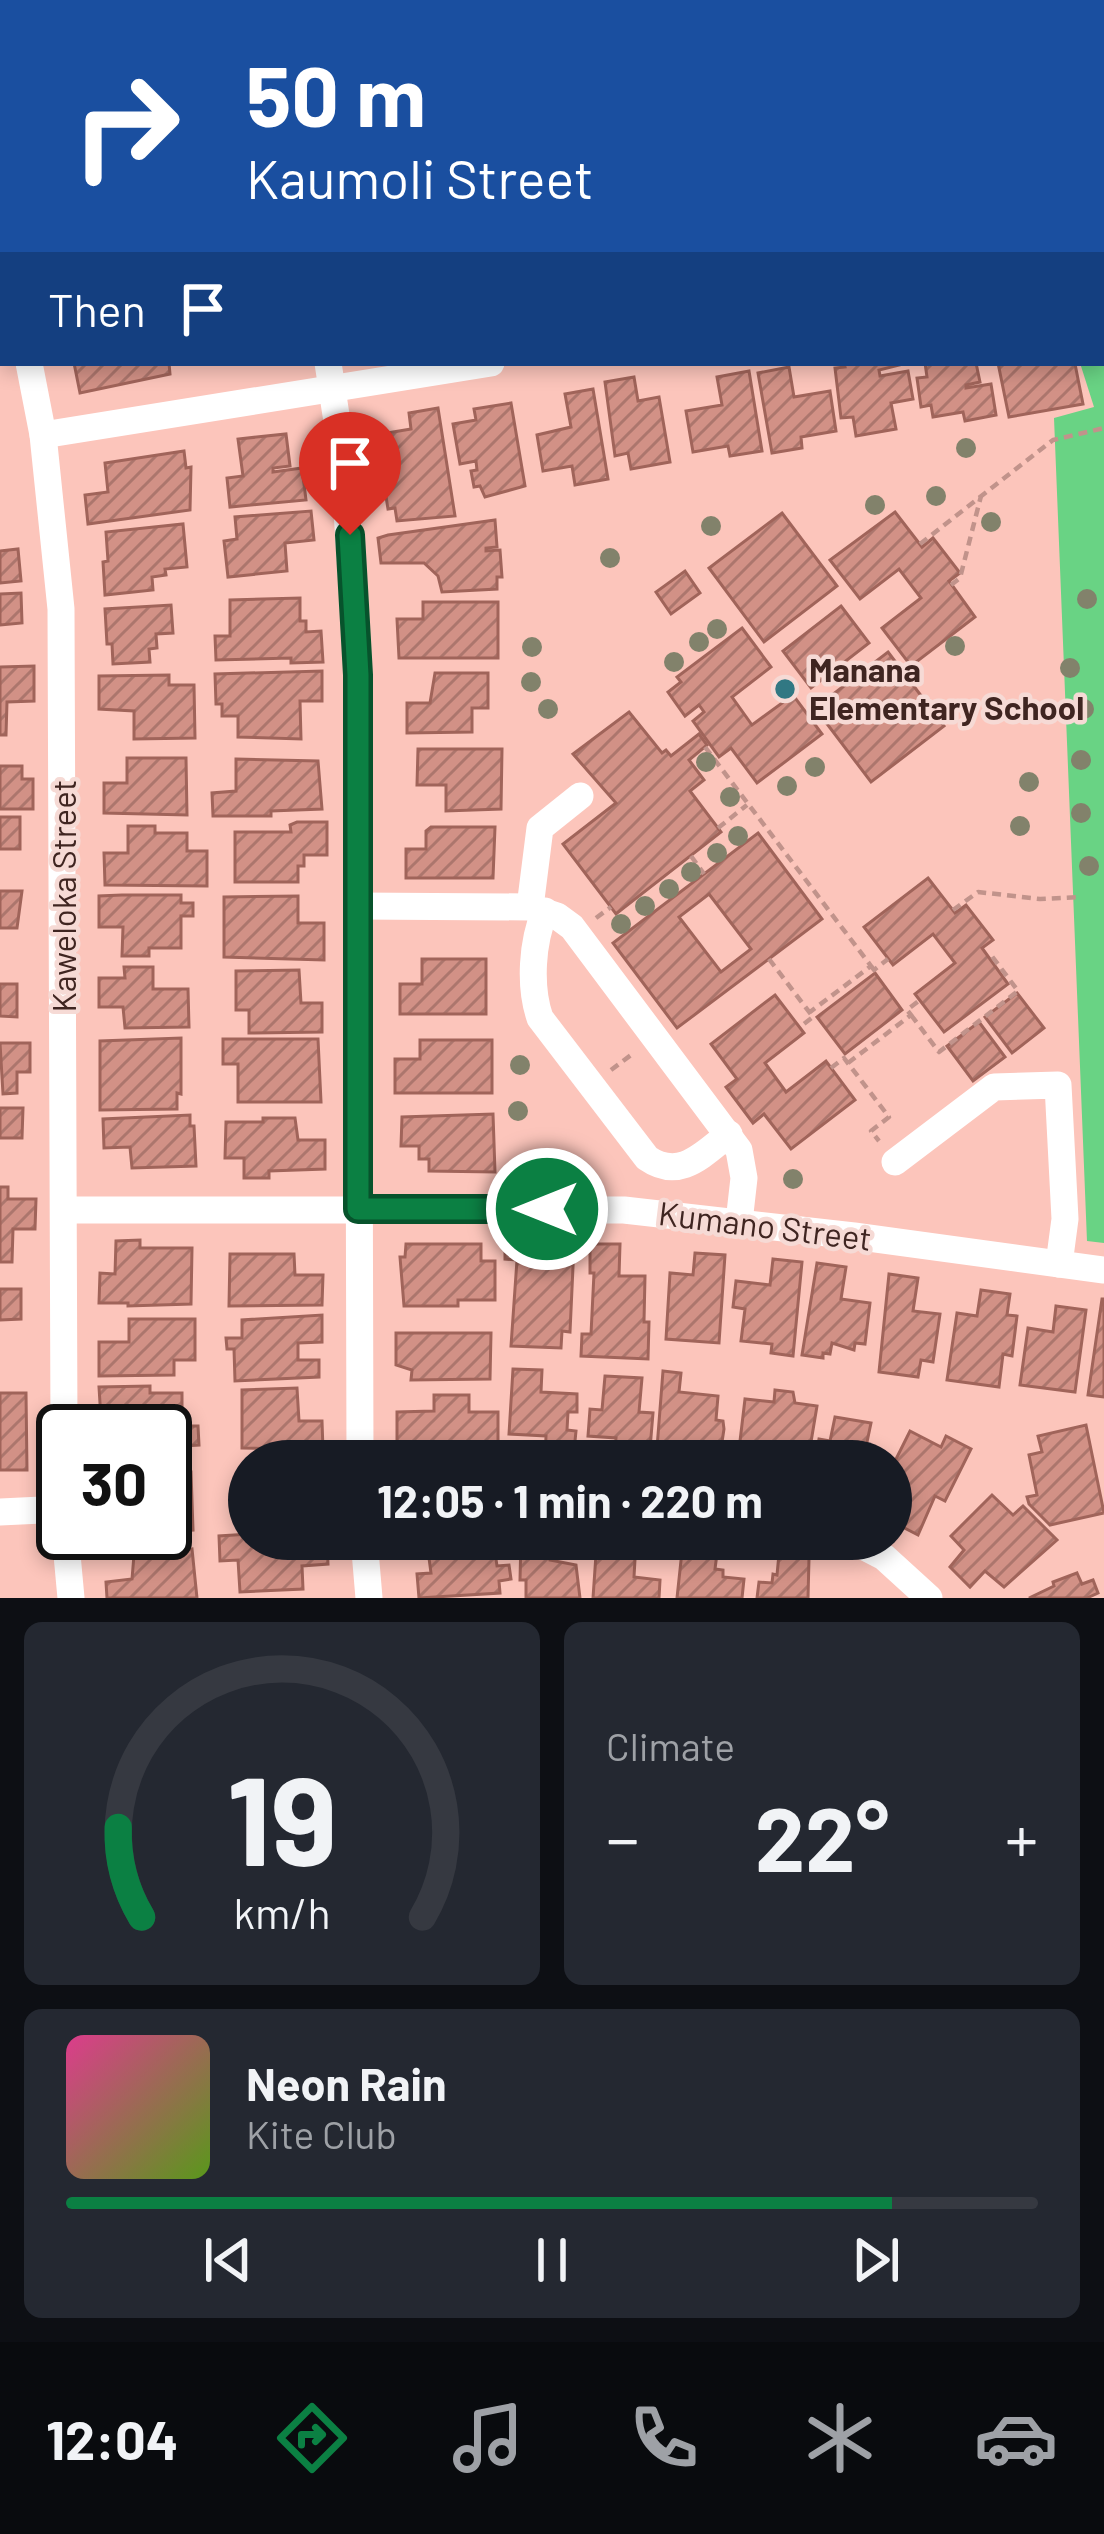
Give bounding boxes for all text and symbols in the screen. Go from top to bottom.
text: 50 m [246,43,426,144]
icon: right [48,48,204,204]
text: Kaumoli Street [246,145,594,210]
icon: arrive [170,276,236,342]
text: Then [48,282,146,336]
pin [299,412,401,535]
icon: arrive [317,430,383,496]
place label: Manana Elementary School [809,649,1084,727]
marker: Manana Elementary School [772,676,798,702]
street label: Kaweloka Street [43,779,83,1013]
position arrow [484,1146,610,1272]
street label: Kumano Street [656,1192,874,1258]
speed limit sign: 30 [36,1404,192,1560]
text: 12:05 · 1 min · 220 m [377,1473,763,1527]
text: Climate [606,1722,735,1769]
text: 19 [227,1741,337,1891]
text: 22° [755,1782,889,1890]
text: − [606,1797,639,1876]
text: + [1005,1797,1038,1876]
text: km/h [233,1885,331,1937]
text: Neon Rain [246,2056,447,2110]
text: Kite Club [246,2110,397,2157]
icon: previous [195,2227,261,2293]
icon: pause [519,2227,585,2293]
icon: next [843,2227,909,2293]
icon: directions [270,2396,354,2480]
icon: music [446,2396,530,2480]
icon: phone [622,2396,706,2480]
icon: climate [798,2396,882,2480]
icon: car [974,2396,1058,2480]
text: 12:04 [46,2406,178,2471]

